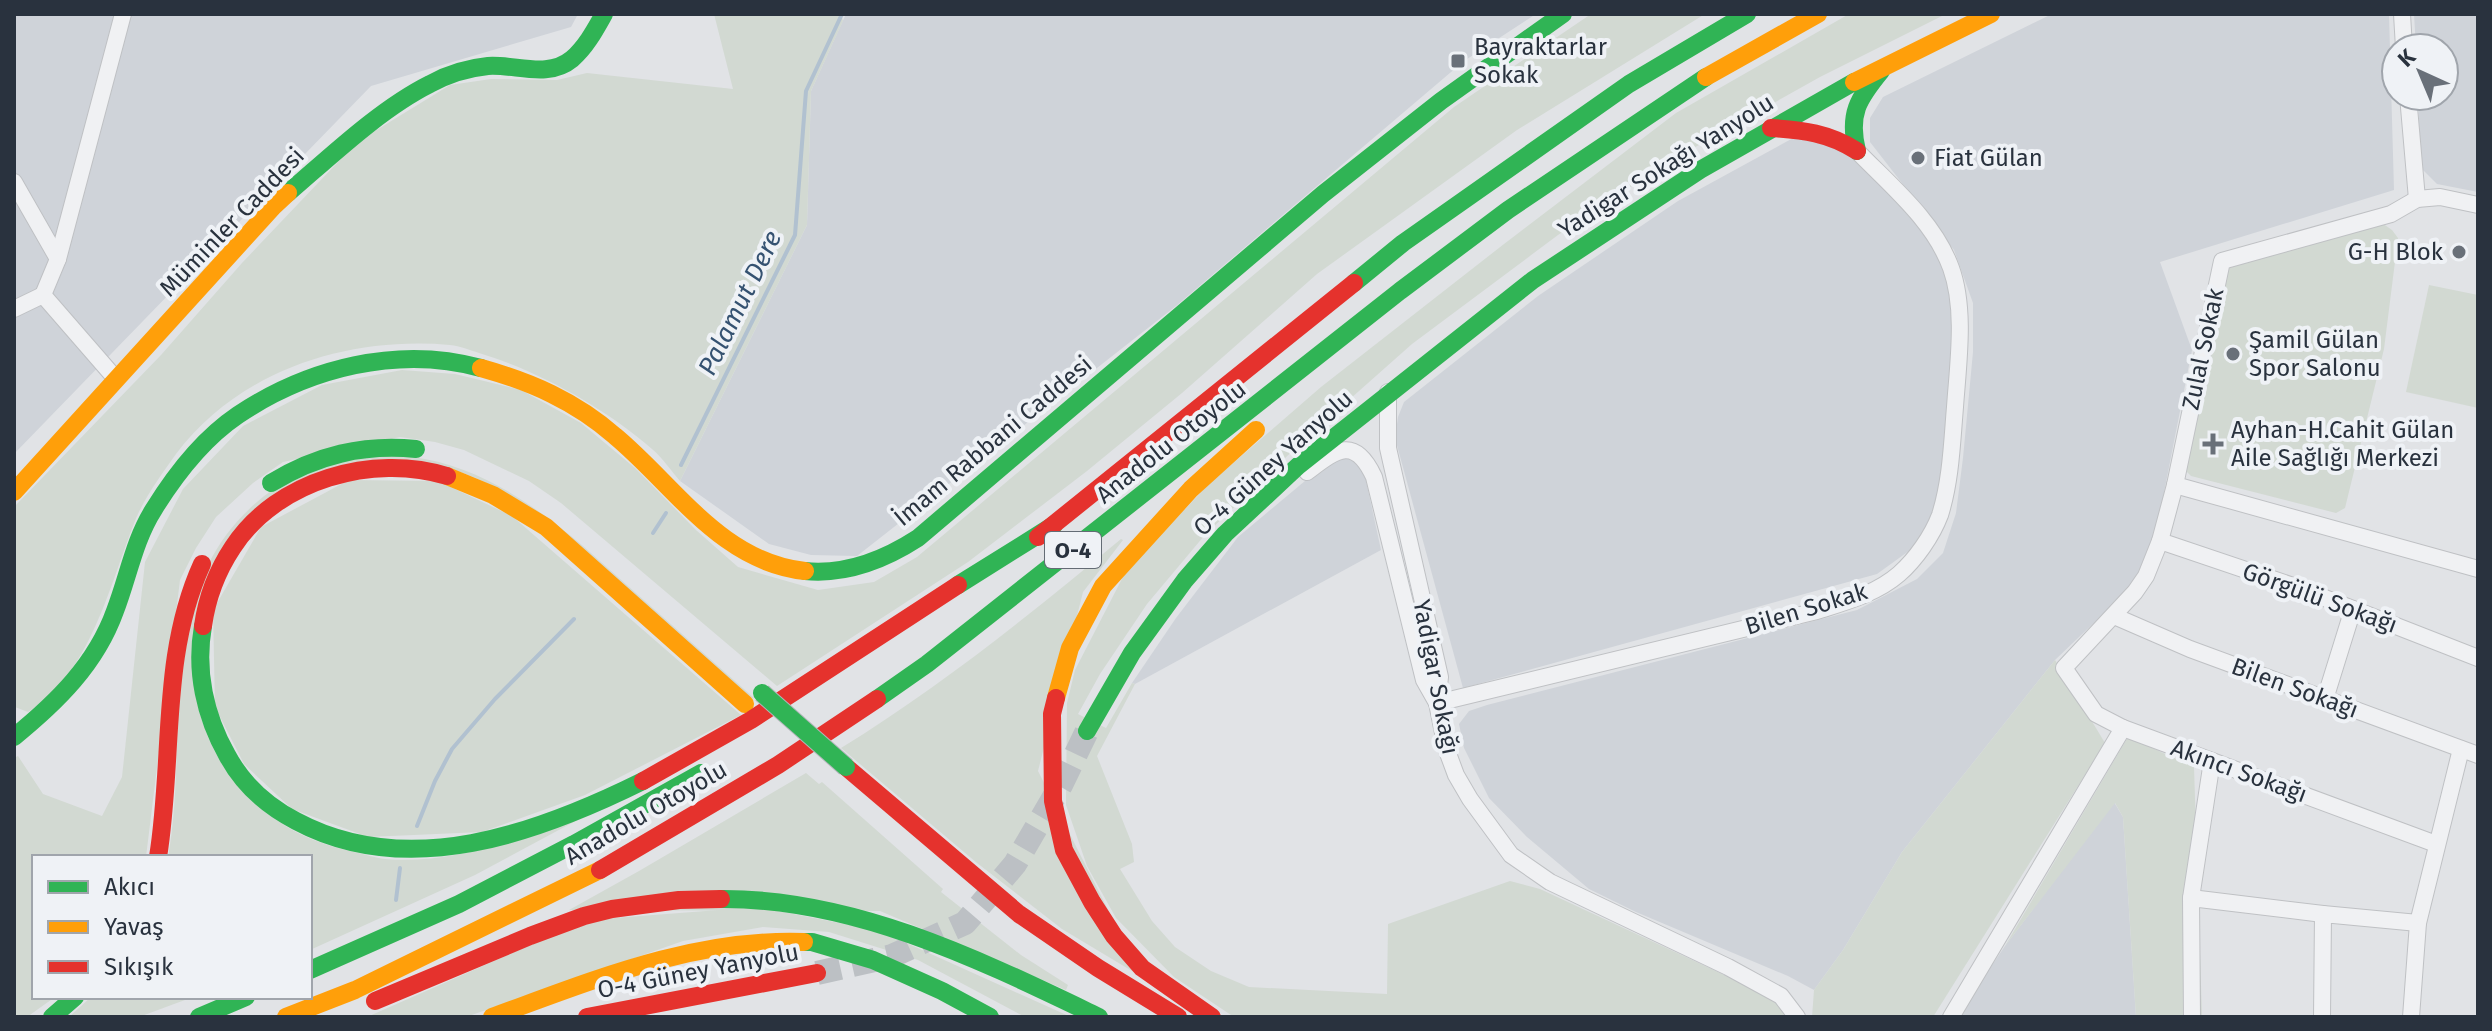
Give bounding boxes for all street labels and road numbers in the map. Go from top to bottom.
street label: Yadigar Sokağı Yanyolu [1553,88,1779,244]
street label: Müminler Caddesi [154,142,310,302]
street label: Zulal Sokak [2176,285,2230,412]
street label: İmam Rabbani Caddesi [888,350,1098,532]
street label: Anadolu Otoyolu [1091,375,1251,509]
street label: O-4 Güney Yanyolu [1188,384,1358,542]
road number: O-4 [1045,532,1101,568]
street label: Görgülü Sokağı [2239,557,2401,639]
street label: Bilen Sokak [1742,577,1871,641]
street label: Yadigar Sokağı [1407,597,1465,757]
street label: Bilen Sokağı [2228,652,2362,724]
street label: Akıncı Sokağı [2167,733,2311,809]
street label: Anadolu Otoyolu [560,755,732,871]
street label: O-4 Güney Yanyolu [595,938,801,1004]

